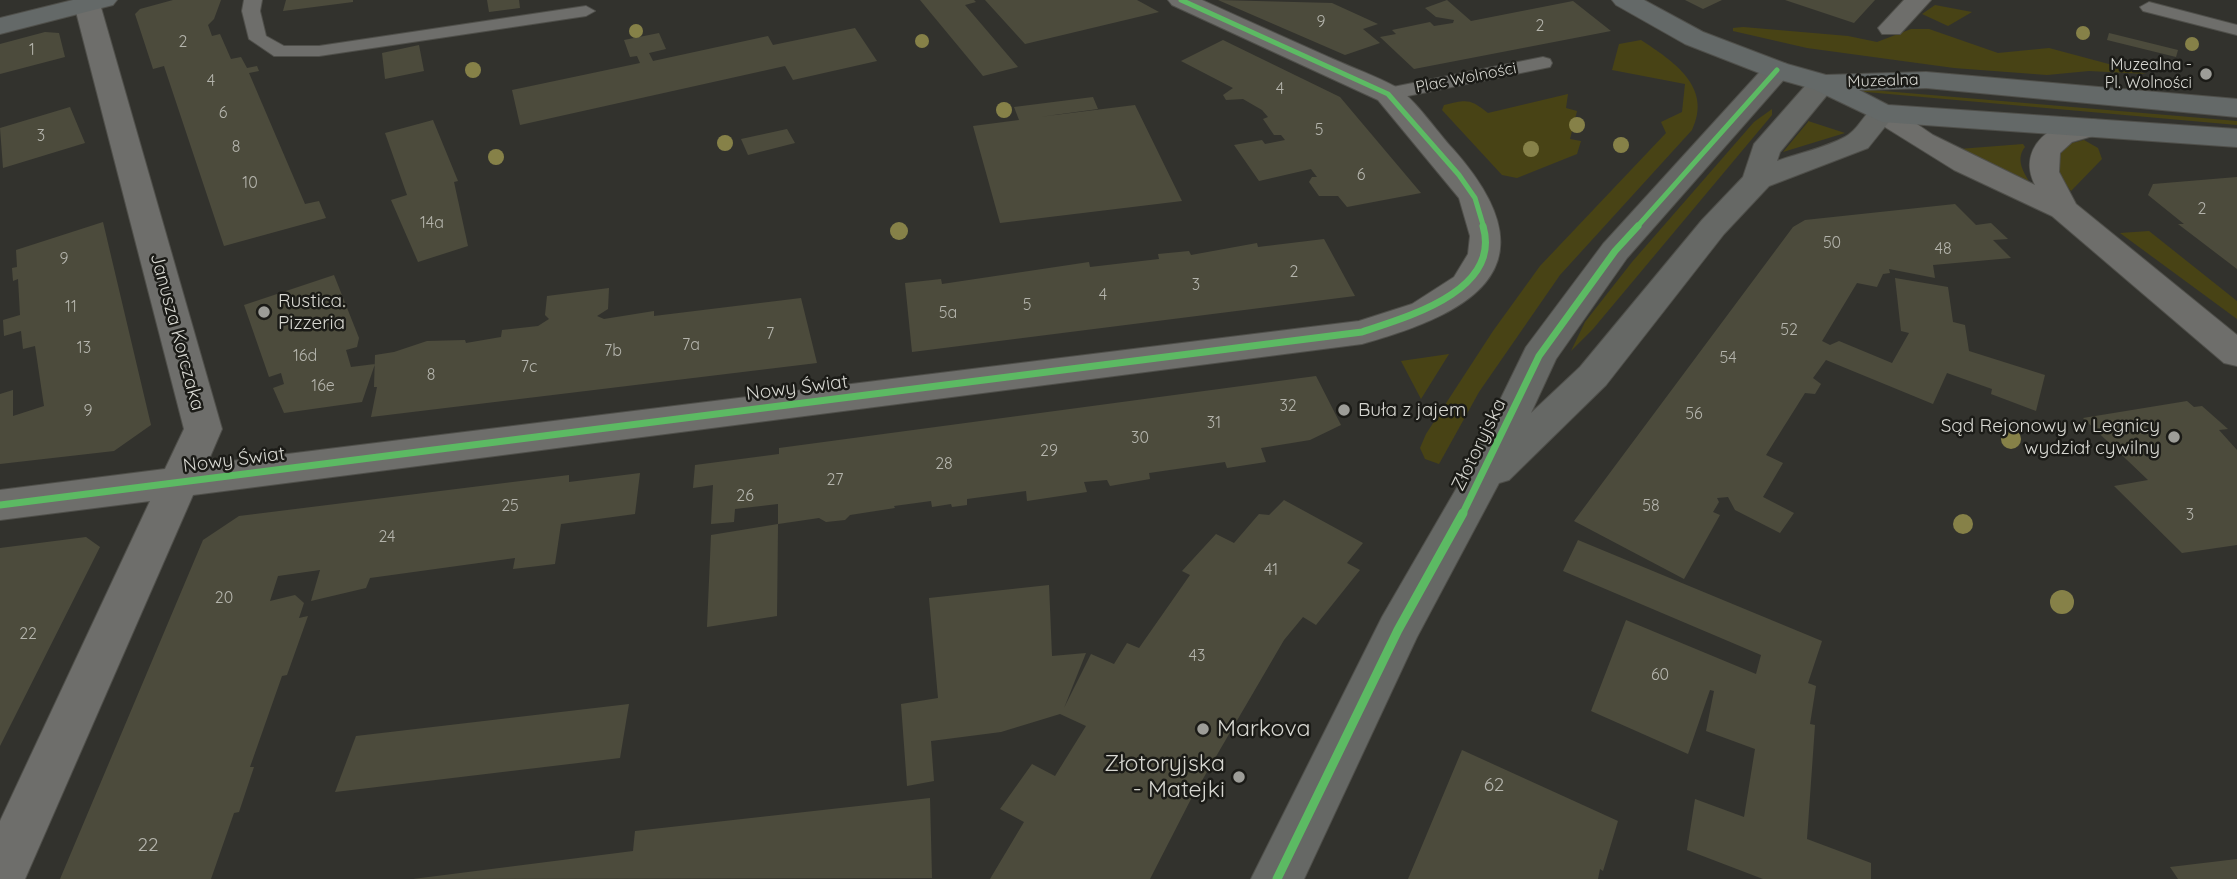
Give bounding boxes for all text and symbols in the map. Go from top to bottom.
house number: 9 [1317,12,1325,32]
house number: 2 [1536,16,1544,36]
house number: 2 [179,32,187,52]
house number: 1 [29,40,35,60]
place label: Muzealna - Pl. Wolności [2105,55,2192,93]
street label: Plac Wolności [1414,59,1518,97]
marker: Muzealna - Pl. Wolności [2198,66,2214,82]
street label: Muzealna [1847,70,1919,92]
house number: 4 [207,71,215,91]
house number: 4 [1276,79,1284,99]
house number: 6 [219,103,227,123]
house number: 5 [1315,120,1323,140]
house number: 3 [37,126,45,146]
house number: 8 [232,137,240,157]
house number: 6 [1357,165,1365,185]
house number: 10 [242,173,258,193]
house number: 2 [2198,199,2206,219]
house number: 14a [420,213,444,233]
house number: 50 [1823,233,1841,253]
house number: 48 [1934,239,1952,259]
house number: 9 [60,249,68,269]
street label: Janusza Korczaka [145,251,209,413]
house number: 2 [1290,262,1298,282]
house number: 3 [1192,275,1200,295]
house number: 4 [1099,285,1107,305]
place label: Rustica. Pizzeria [278,290,346,334]
house number: 5 [1023,295,1031,315]
house number: 11 [65,297,77,317]
house number: 5a [939,303,957,323]
marker: Rustica. Pizzeria [256,304,272,320]
house number: 52 [1780,320,1798,340]
house number: 7 [766,324,774,344]
house number: 7a [682,335,700,355]
house number: 13 [77,338,91,358]
house number: 7b [604,341,622,361]
house number: 16d [293,346,317,366]
house number: 54 [1719,348,1737,368]
house number: 7c [521,357,537,377]
house number: 8 [427,365,435,385]
street label: Nowy Świat [745,370,849,406]
house number: 16e [311,376,335,396]
street label: Złotoryjska [1447,395,1511,495]
house number: 32 [1279,396,1297,416]
place label: Buła z jajem [1358,399,1466,421]
house number: 9 [84,401,92,421]
marker: Buła z jajem [1336,402,1352,418]
house number: 56 [1685,404,1703,424]
house number: 31 [1207,413,1221,433]
place label: Sąd Rejonowy w Legnicy wydział cywilny [1941,415,2160,459]
house number: 30 [1131,428,1149,448]
marker: Sąd Rejonowy w Legnicy wydział cywilny [2166,429,2182,445]
house number: 29 [1040,441,1058,461]
street label: Nowy Świat [182,442,286,478]
house number: 28 [935,454,953,474]
house number: 27 [827,470,843,490]
house number: 26 [736,486,754,506]
house number: 25 [501,496,519,516]
house number: 58 [1642,496,1660,516]
house number: 3 [2186,505,2194,525]
house number: 24 [378,527,396,547]
house number: 41 [1264,560,1278,580]
house number: 20 [215,588,233,608]
house number: 22 [19,624,37,644]
house number: 43 [1189,646,1205,666]
house number: 60 [1651,665,1669,685]
place label: Markova [1217,715,1310,743]
marker: Markova [1195,721,1211,737]
place label: Złotoryjska - Matejki [1104,750,1225,804]
marker: Złotoryjska - Matejki [1231,769,1247,785]
house number: 62 [1484,774,1504,796]
house number: 22 [137,834,159,856]

